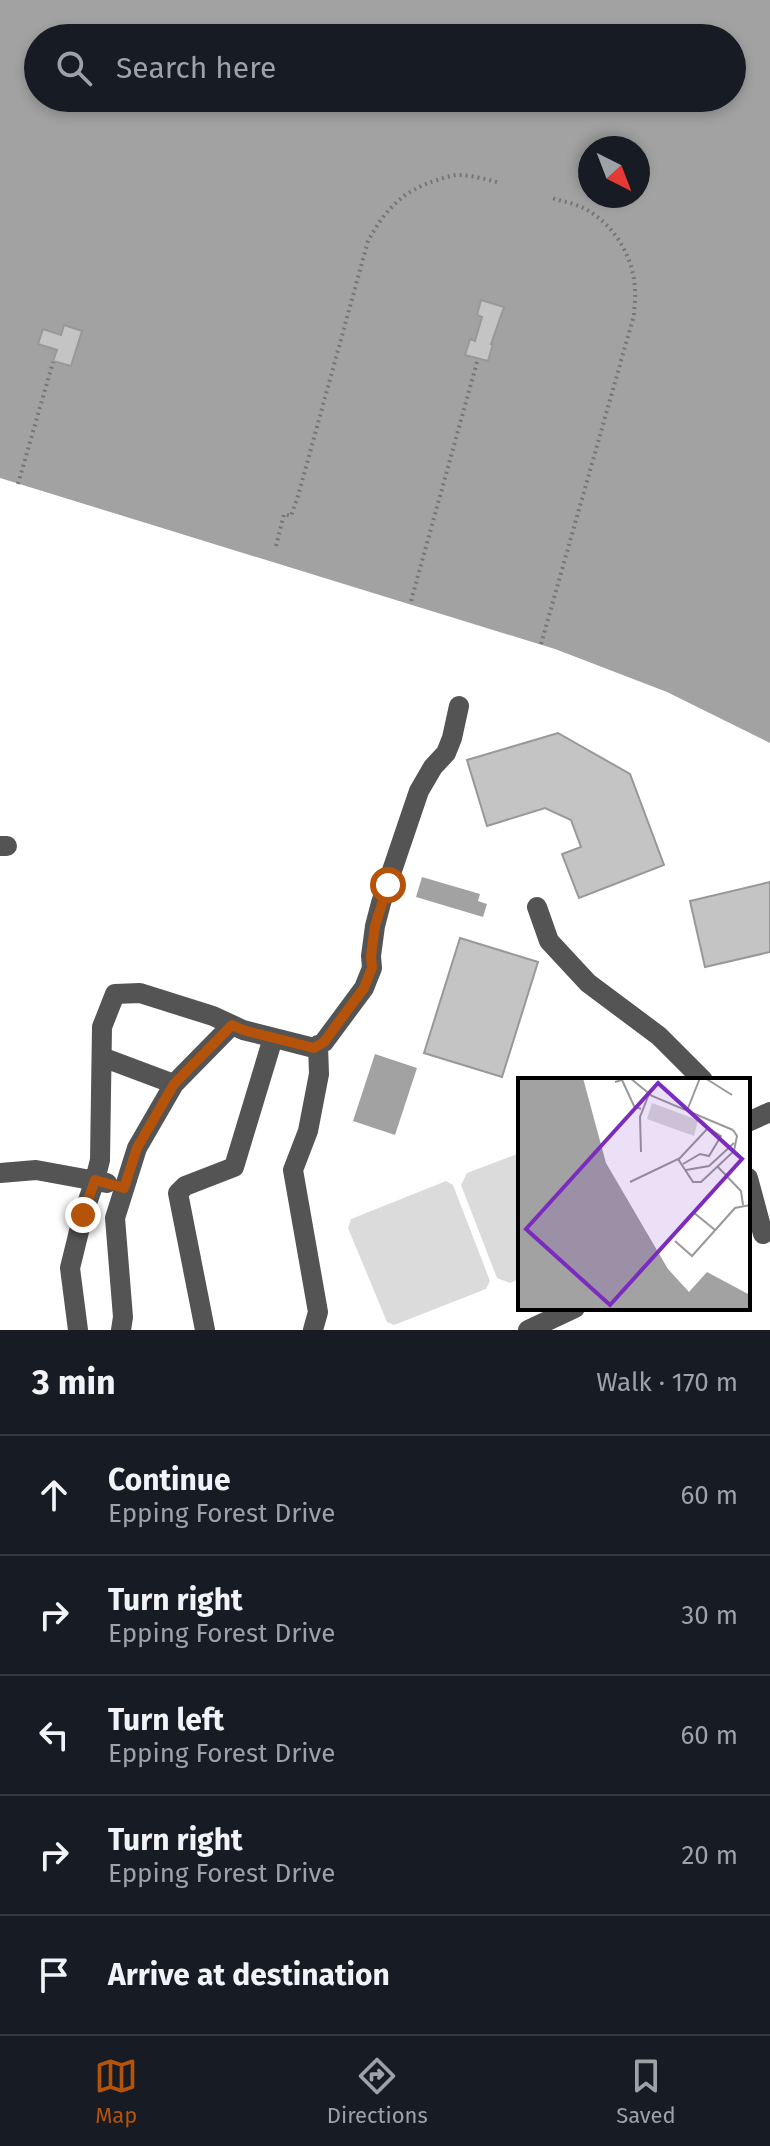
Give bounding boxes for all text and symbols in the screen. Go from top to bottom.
search box [24,24,746,112]
icon: search [52,46,96,90]
text: Search here [116,50,276,86]
north arrow [578,136,650,208]
route start [370,867,406,903]
inset map [518,1078,750,1310]
route end [65,1197,101,1233]
text: 3 min [32,1362,116,1403]
text: Walk · 170 m [596,1367,738,1398]
text: Continue [108,1462,231,1498]
icon: ahead [32,1473,76,1517]
text: 60 m [680,1480,738,1511]
text: Epping Forest Drive [108,1498,335,1529]
text: Turn right [108,1582,243,1618]
icon: right [32,1593,76,1637]
text: 30 m [681,1600,738,1631]
text: Epping Forest Drive [108,1618,335,1649]
text: Turn left [108,1702,224,1738]
icon: left [32,1713,76,1757]
text: 60 m [680,1720,738,1751]
text: Epping Forest Drive [108,1738,335,1769]
text: Turn right [108,1822,243,1858]
icon: right [32,1833,76,1877]
text: 20 m [681,1840,738,1871]
text: Epping Forest Drive [108,1858,335,1889]
icon: arrive [32,1953,76,1997]
text: Arrive at destination [108,1957,390,1993]
tab: Map [94,2054,138,2129]
tab: Directions [327,2054,428,2129]
tab: Saved [616,2054,676,2129]

